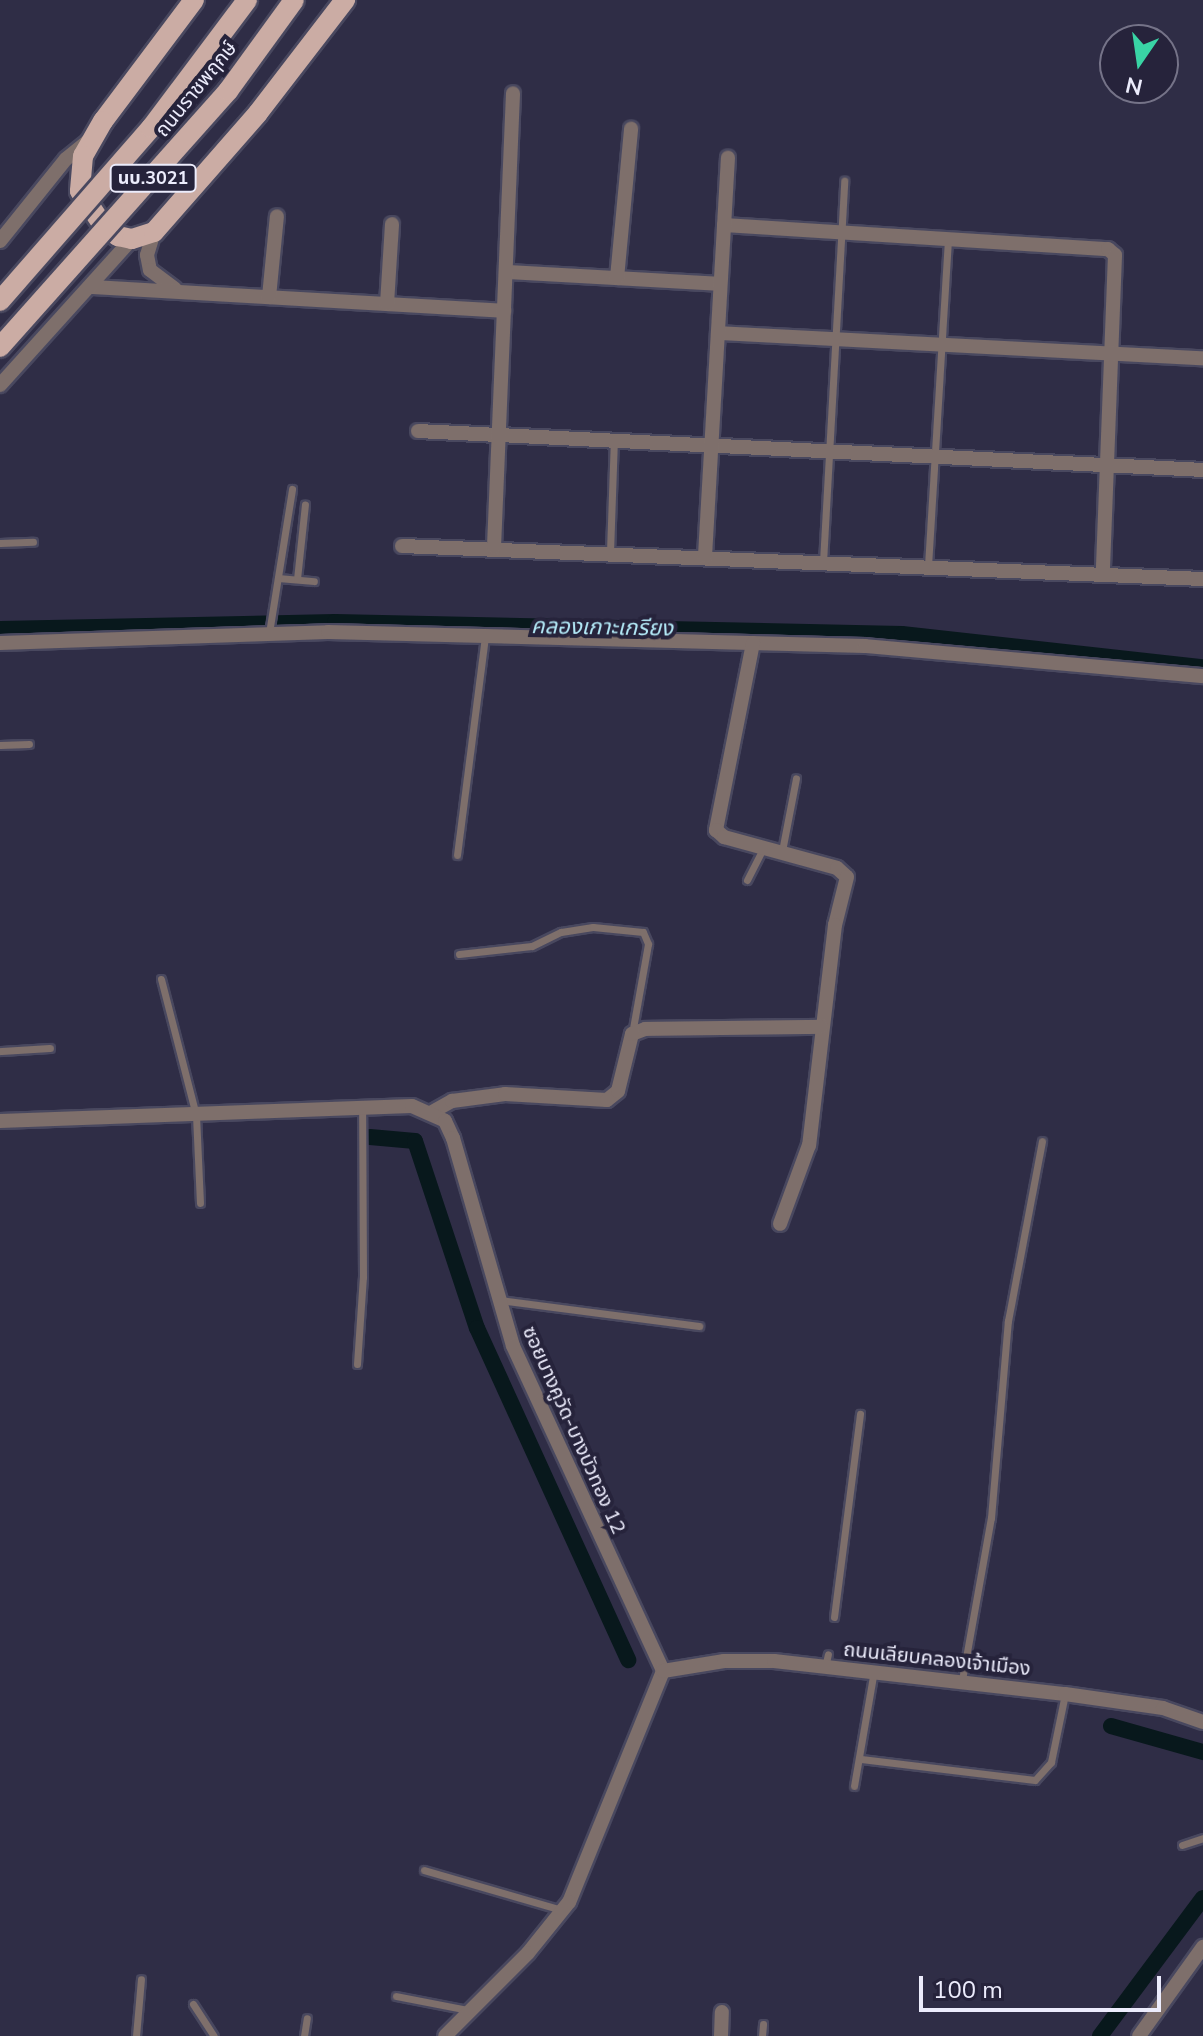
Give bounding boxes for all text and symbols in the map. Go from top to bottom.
north arrow [1099,24,1179,104]
street label: ถนนราชพฤกษ์ [150,36,242,142]
text: N [1123,69,1145,102]
road number: นบ.3021 [109,164,197,192]
water label: คลองเกาะเกรียง [531,614,673,642]
street label: ซอยบางคูวัด-บางบัวทอง 12 [517,1322,631,1538]
street label: ถนนเลียบคลองเจ้าเมือง [842,1637,1032,1681]
scale bar [923,1960,1165,2010]
text: 100 m [933,1974,1003,2006]

